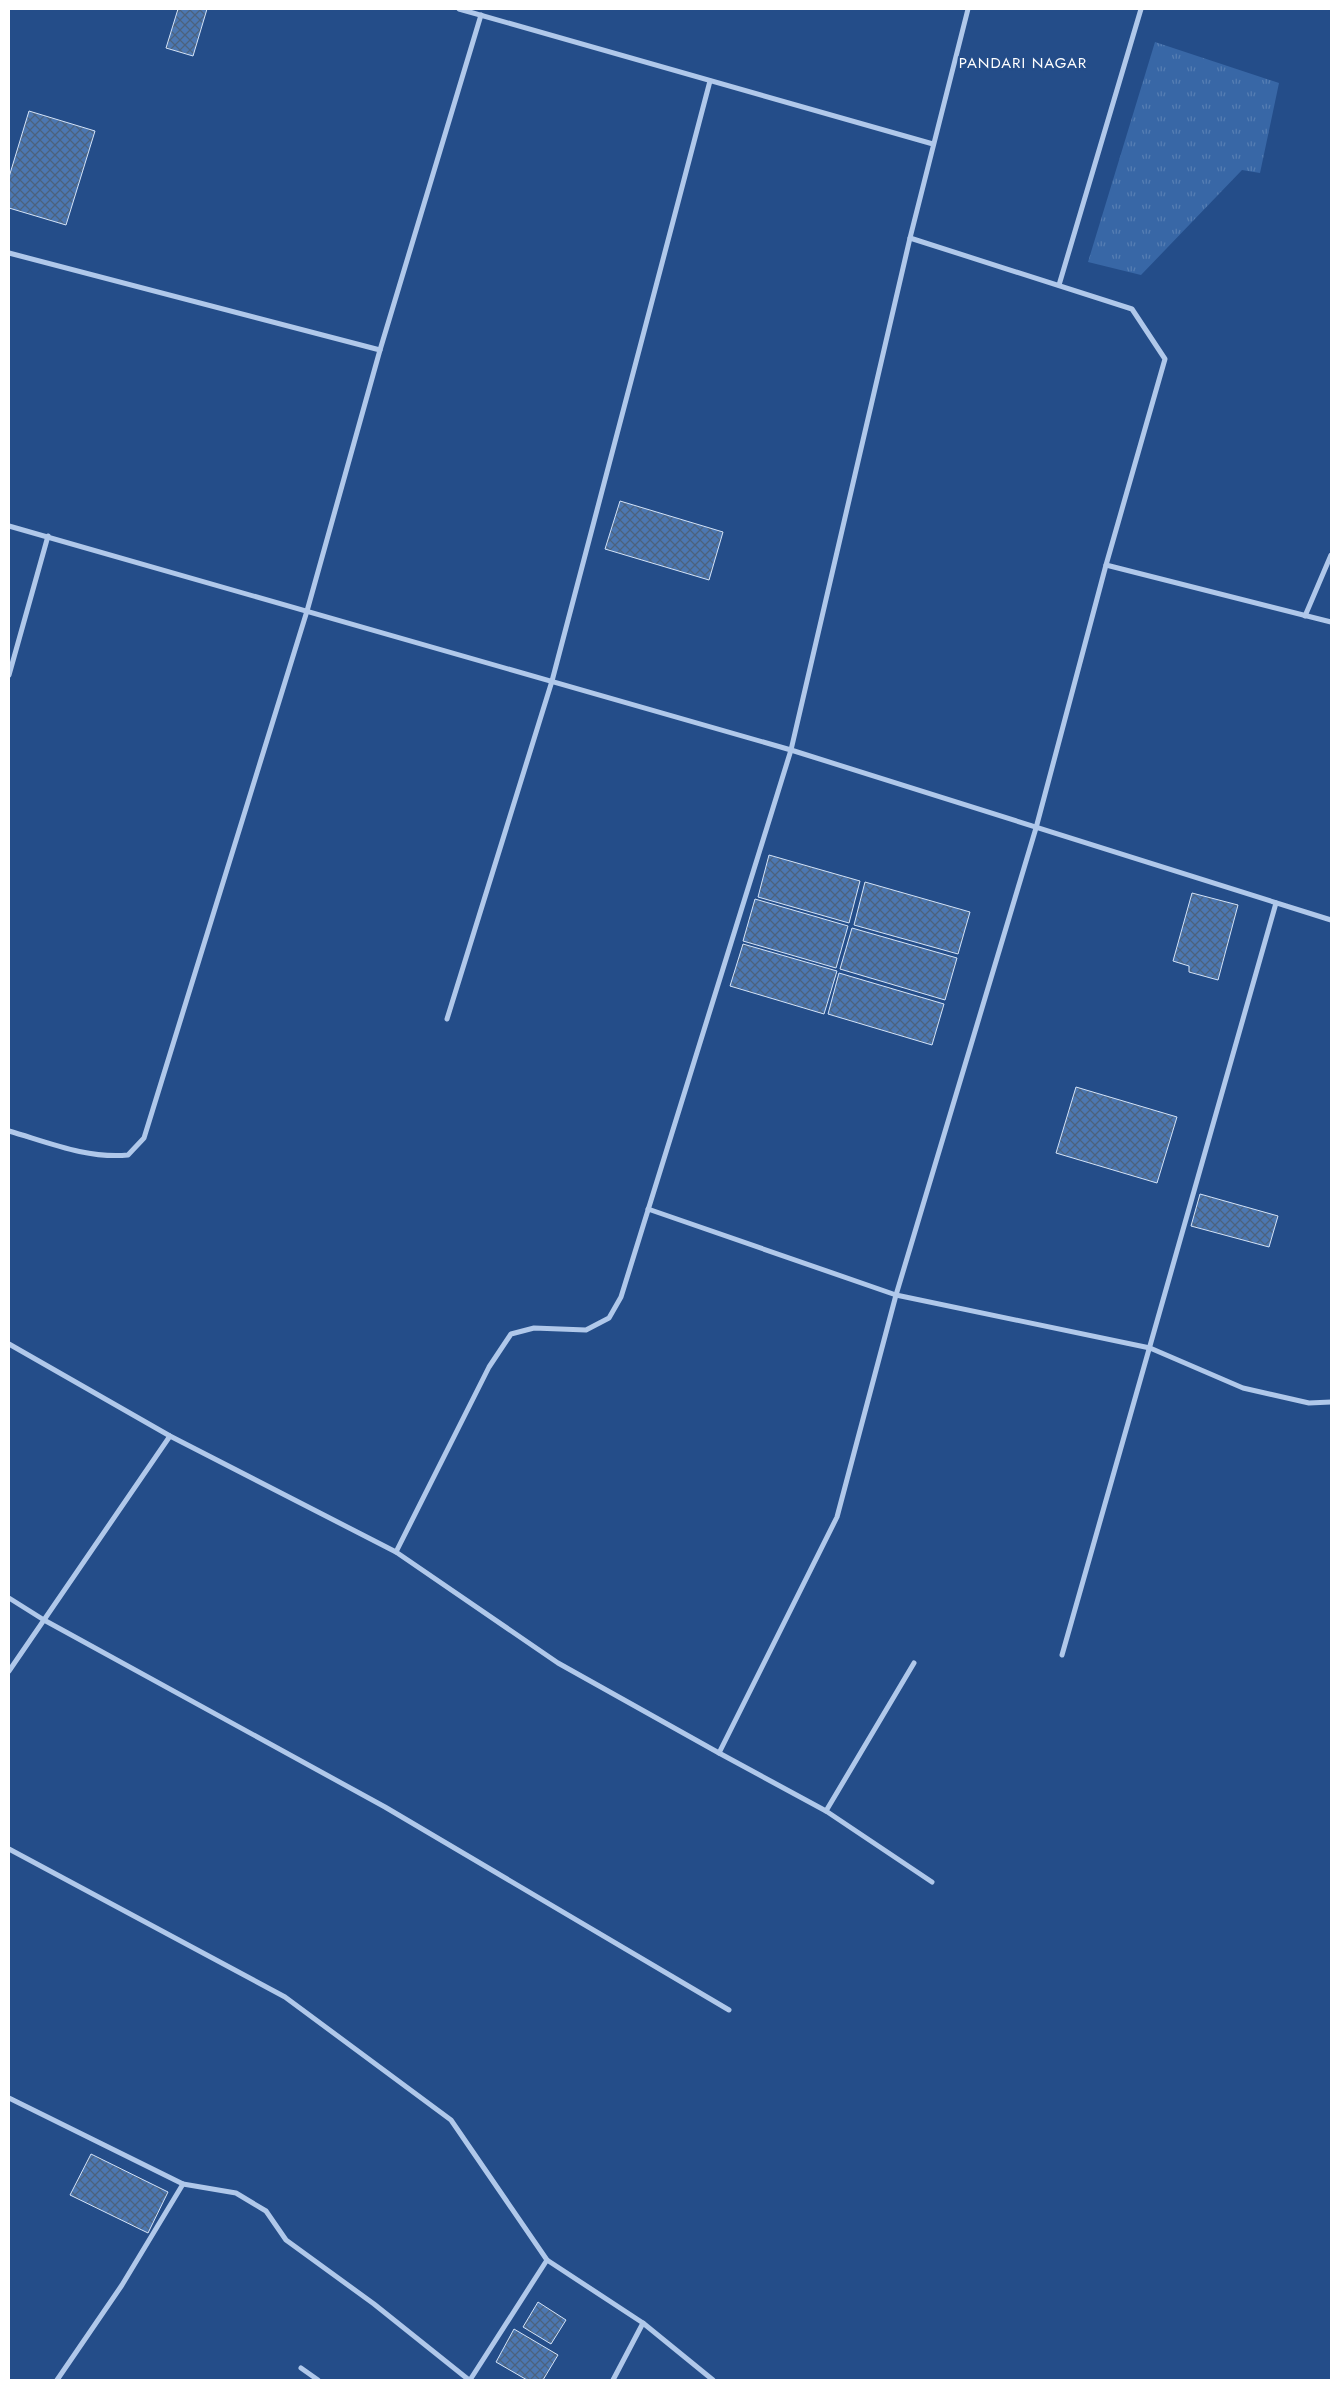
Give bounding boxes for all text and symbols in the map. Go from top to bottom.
district label: PANDARI NAGAR [959,52,1087,74]

